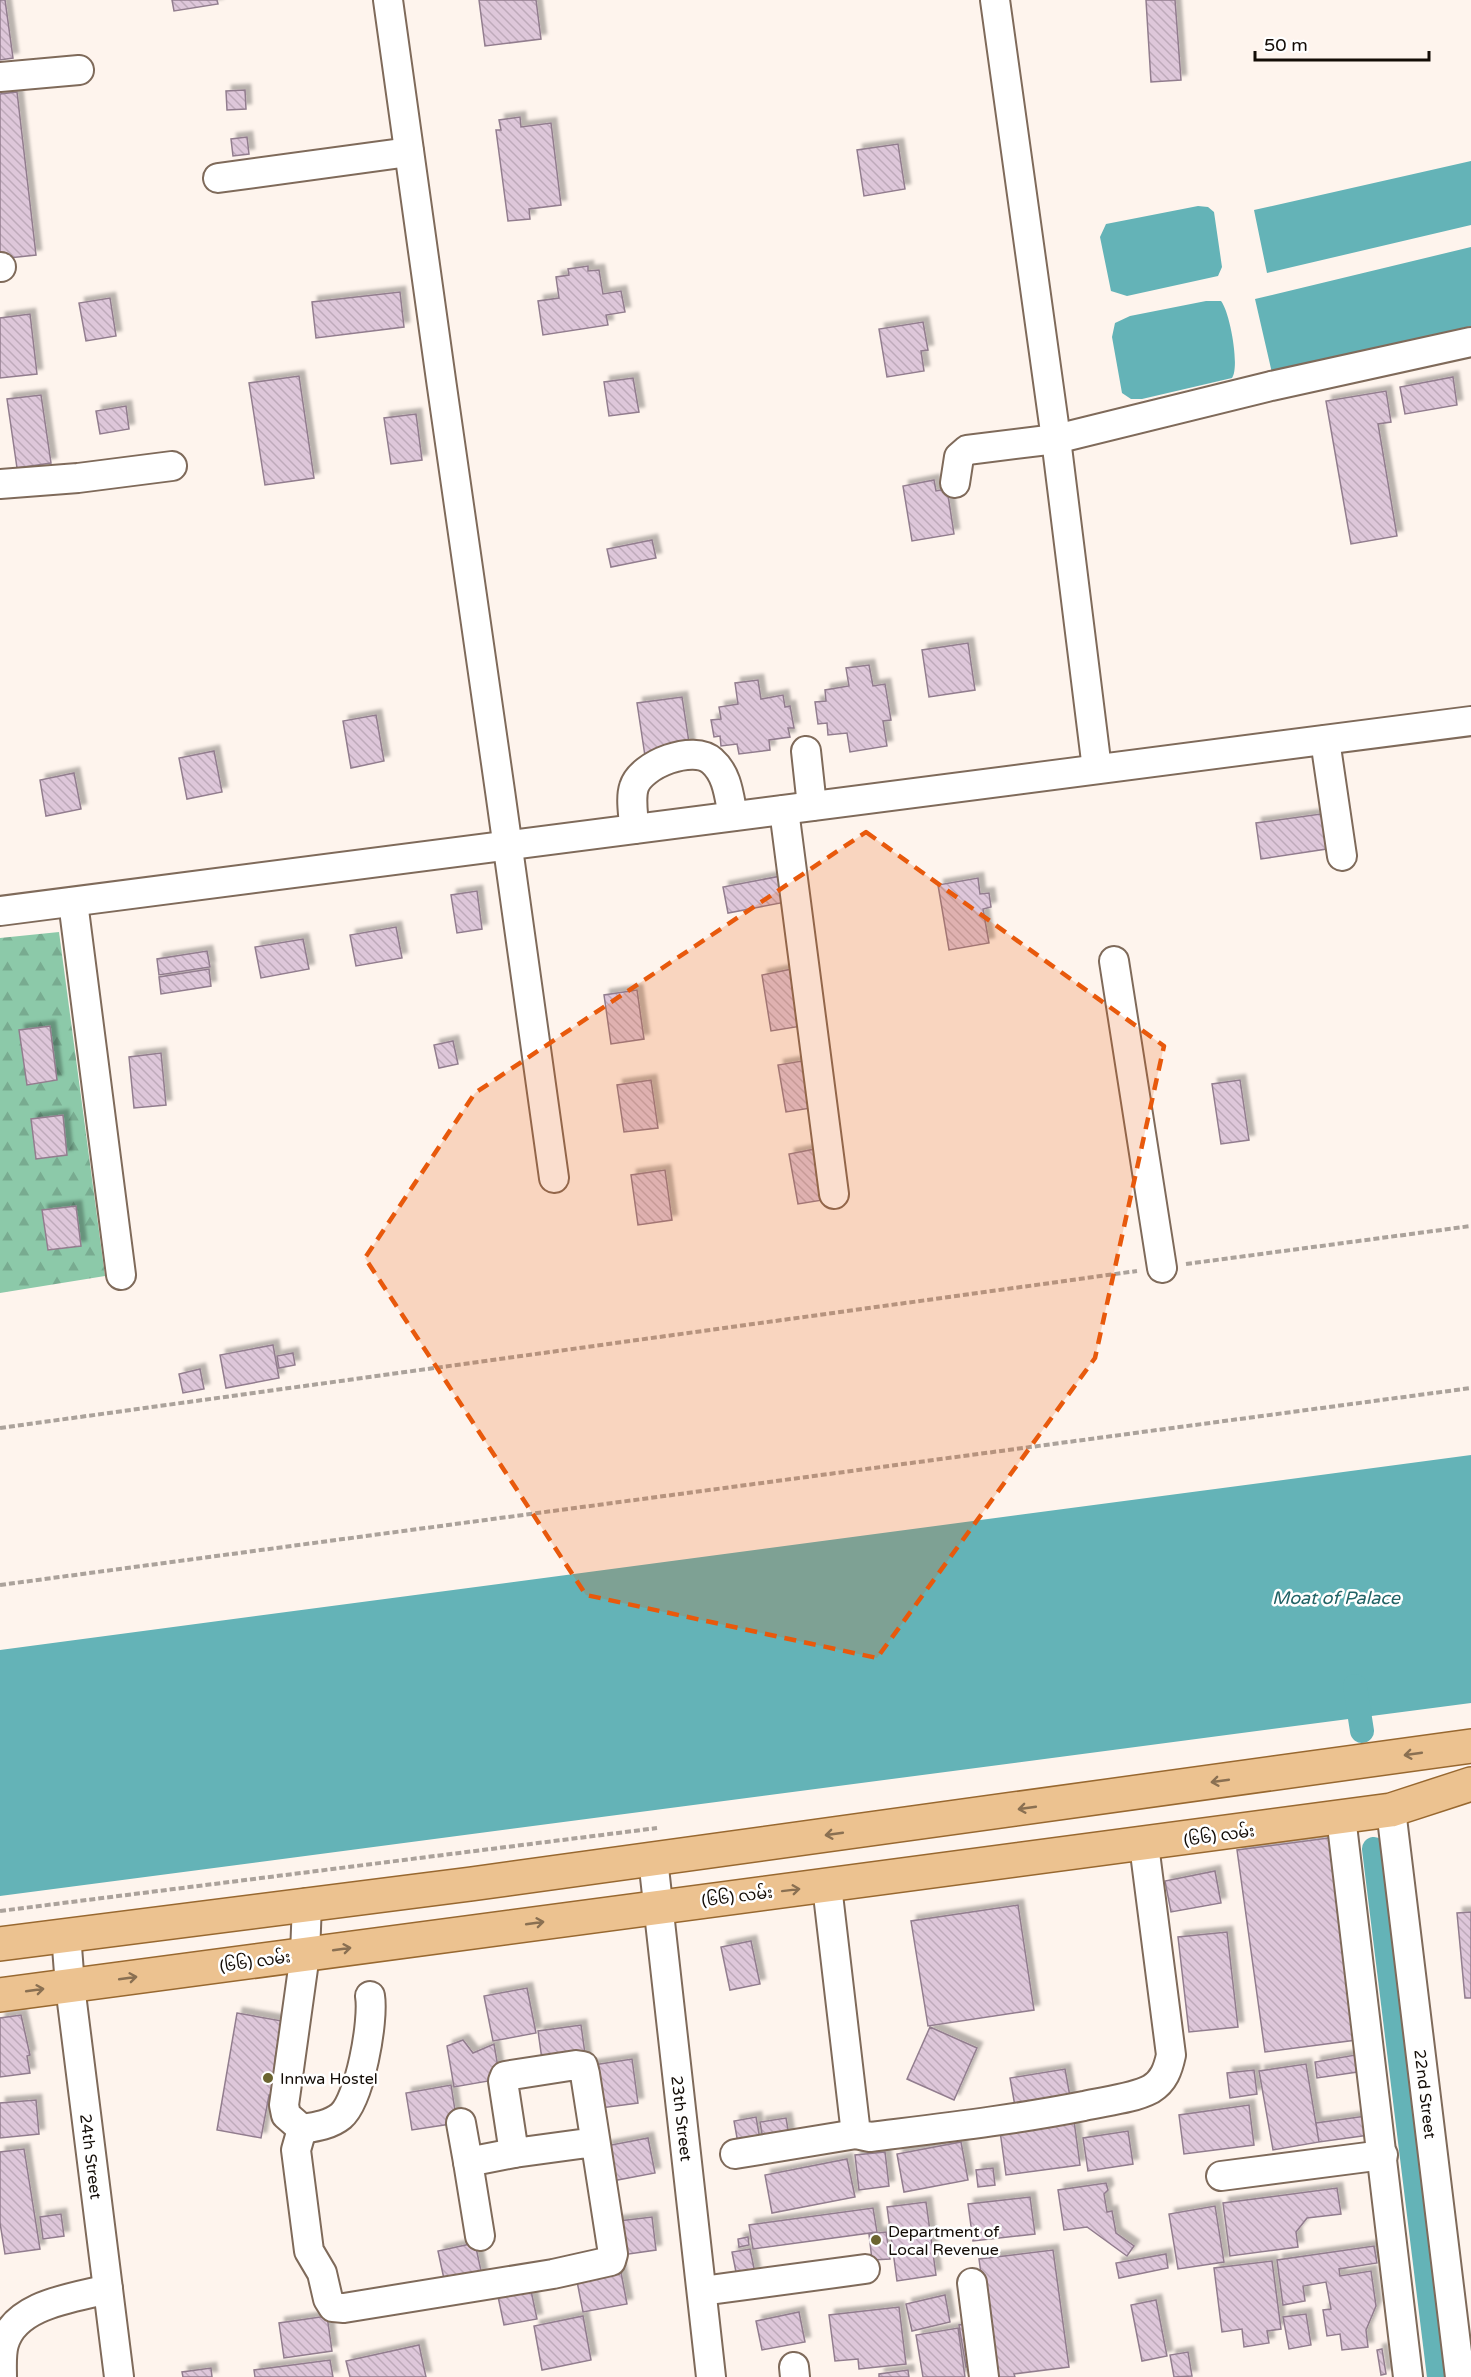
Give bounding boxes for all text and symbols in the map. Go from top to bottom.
scale bar [1255,24,1429,62]
text: 50 m [1264,34,1308,56]
water label: Moat of Palace [1272,1587,1401,1609]
one-way arrow [1404,1749,1423,1760]
one-way arrow [1210,1775,1230,1786]
one-way arrow [1017,1802,1037,1813]
street label: (၆၆) လမ်း [1182,1819,1256,1851]
one-way arrow [824,1829,844,1840]
street label: (၆၆) လမ်း [700,1881,774,1911]
one-way arrow [781,1884,800,1895]
one-way arrow [525,1917,545,1928]
one-way arrow [332,1943,351,1954]
street label: (၆၆) လမ်း [218,1945,292,1977]
one-way arrow [117,1972,137,1983]
one-way arrow [25,1985,44,1996]
street label: 22nd Street [1409,2048,1440,2140]
place label: Innwa Hostel [280,2069,378,2089]
marker: Innwa Hostel [261,2071,275,2085]
street label: 23th Street [666,2075,696,2162]
street label: 24th Street [75,2113,106,2201]
place label: Department of Local Revenue [888,2222,1000,2260]
marker: Department of Local Revenue [869,2233,883,2247]

